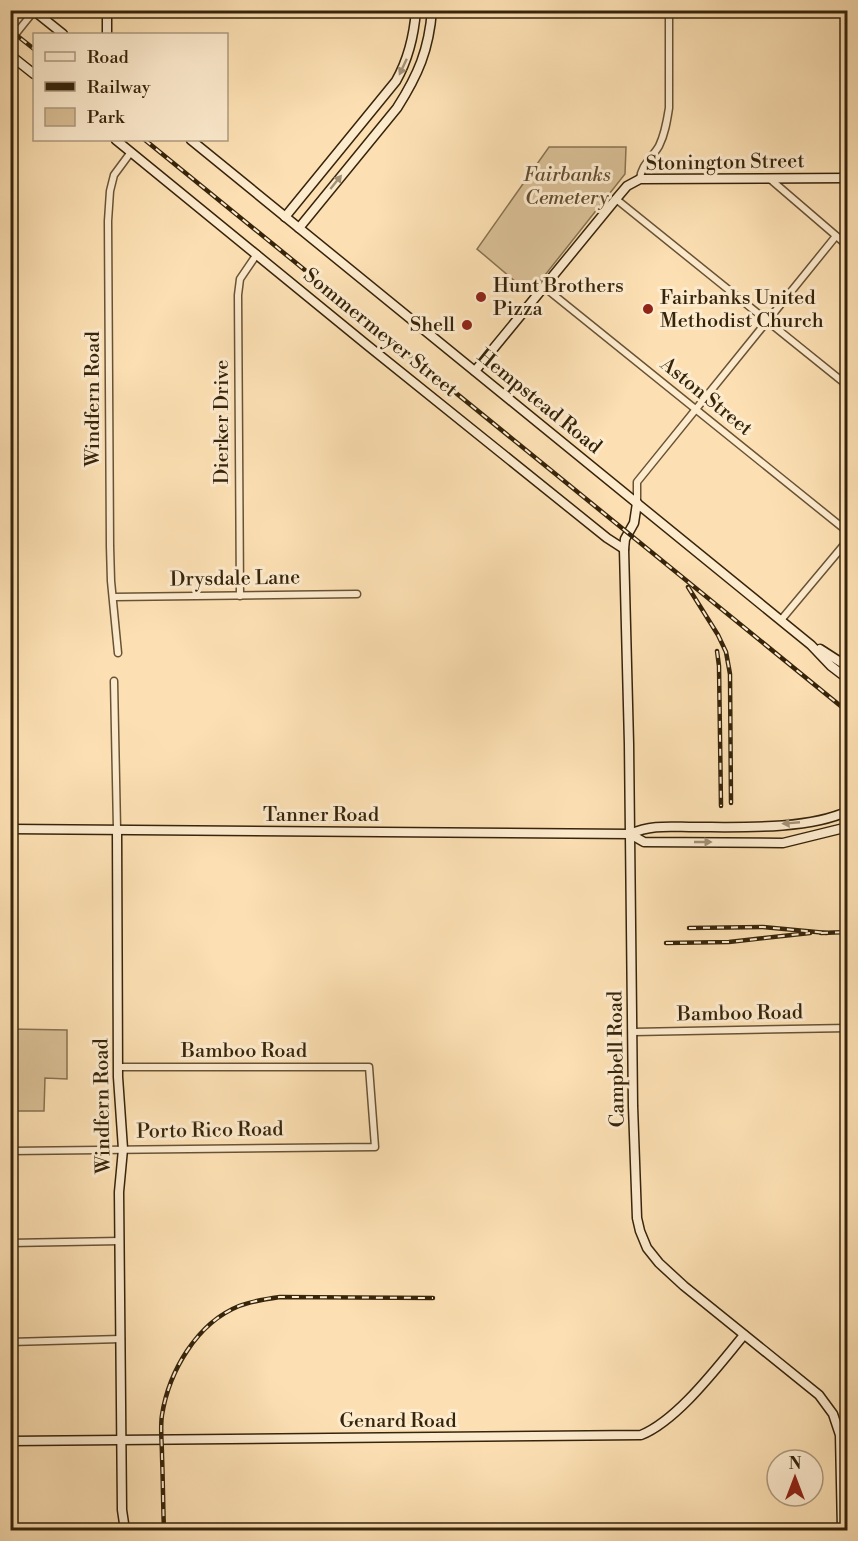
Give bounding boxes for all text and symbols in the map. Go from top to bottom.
legend [33,33,228,141]
text: Road [87,46,130,69]
one-way arrow [398,58,408,76]
text: Railway [87,76,151,99]
text: Park [87,106,126,129]
street label: Stonington Street [645,149,805,177]
park label: Fairbanks Cemetery [523,163,611,211]
one-way arrow [329,174,342,190]
street label: Sommermeyer Street [298,263,462,403]
place label: Hunt Brothers Pizza [493,274,624,322]
place label: Fairbanks United Methodist Church [660,286,824,334]
marker: Hunt Brothers Pizza [474,290,488,304]
marker: Fairbanks United Methodist Church [641,302,655,316]
place label: Shell [410,313,455,338]
marker: Shell [460,318,474,332]
street label: Windfern Road [81,331,106,468]
street label: Hempstead Road [472,344,607,460]
street label: Aston Street [654,352,757,442]
street label: Dierker Drive [210,360,235,484]
street label: Drysdale Lane [170,565,300,593]
street label: Tanner Road [263,803,380,828]
one-way arrow [781,818,800,828]
one-way arrow [693,837,712,847]
street label: Campbell Road [603,990,631,1128]
street label: Bamboo Road [676,1000,804,1028]
street label: Windfern Road [89,1037,117,1175]
street label: Bamboo Road [180,1039,308,1064]
street label: Porto Rico Road [136,1117,284,1145]
street label: Genard Road [339,1409,457,1434]
north arrow [765,1448,825,1508]
text: N [789,1454,802,1474]

